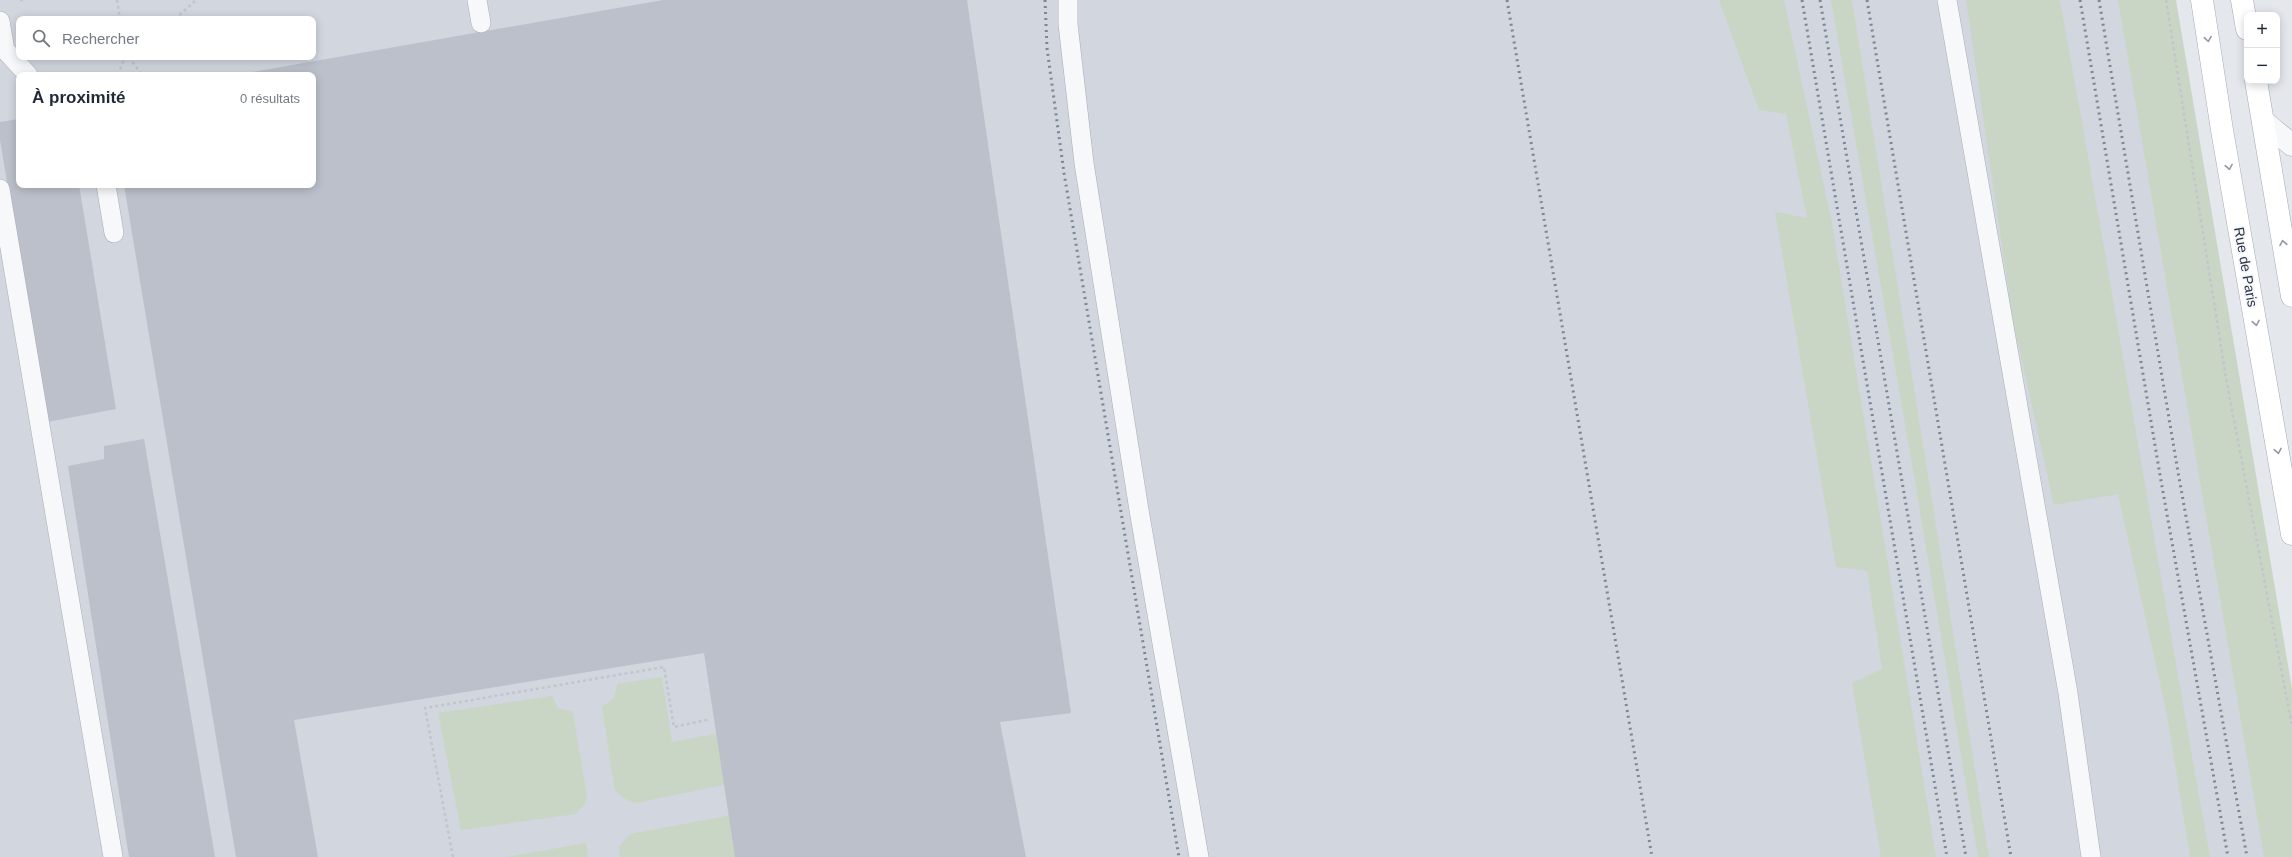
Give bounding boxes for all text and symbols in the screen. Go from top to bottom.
map controls [2244,12,2280,84]
button: + [2244,12,2280,48]
search box [16,16,316,60]
icon: search [30,27,52,49]
text: Rechercher [62,30,140,47]
one-way arrow [2203,35,2212,42]
button: − [2244,48,2280,84]
text: À proximité [32,88,126,107]
text: 0 résultats [240,91,300,106]
one-way arrow [2224,164,2233,170]
street label: Rue de Paris [2231,226,2261,308]
one-way arrow [2279,240,2288,246]
one-way arrow [2251,320,2259,326]
one-way arrow [2273,448,2281,454]

